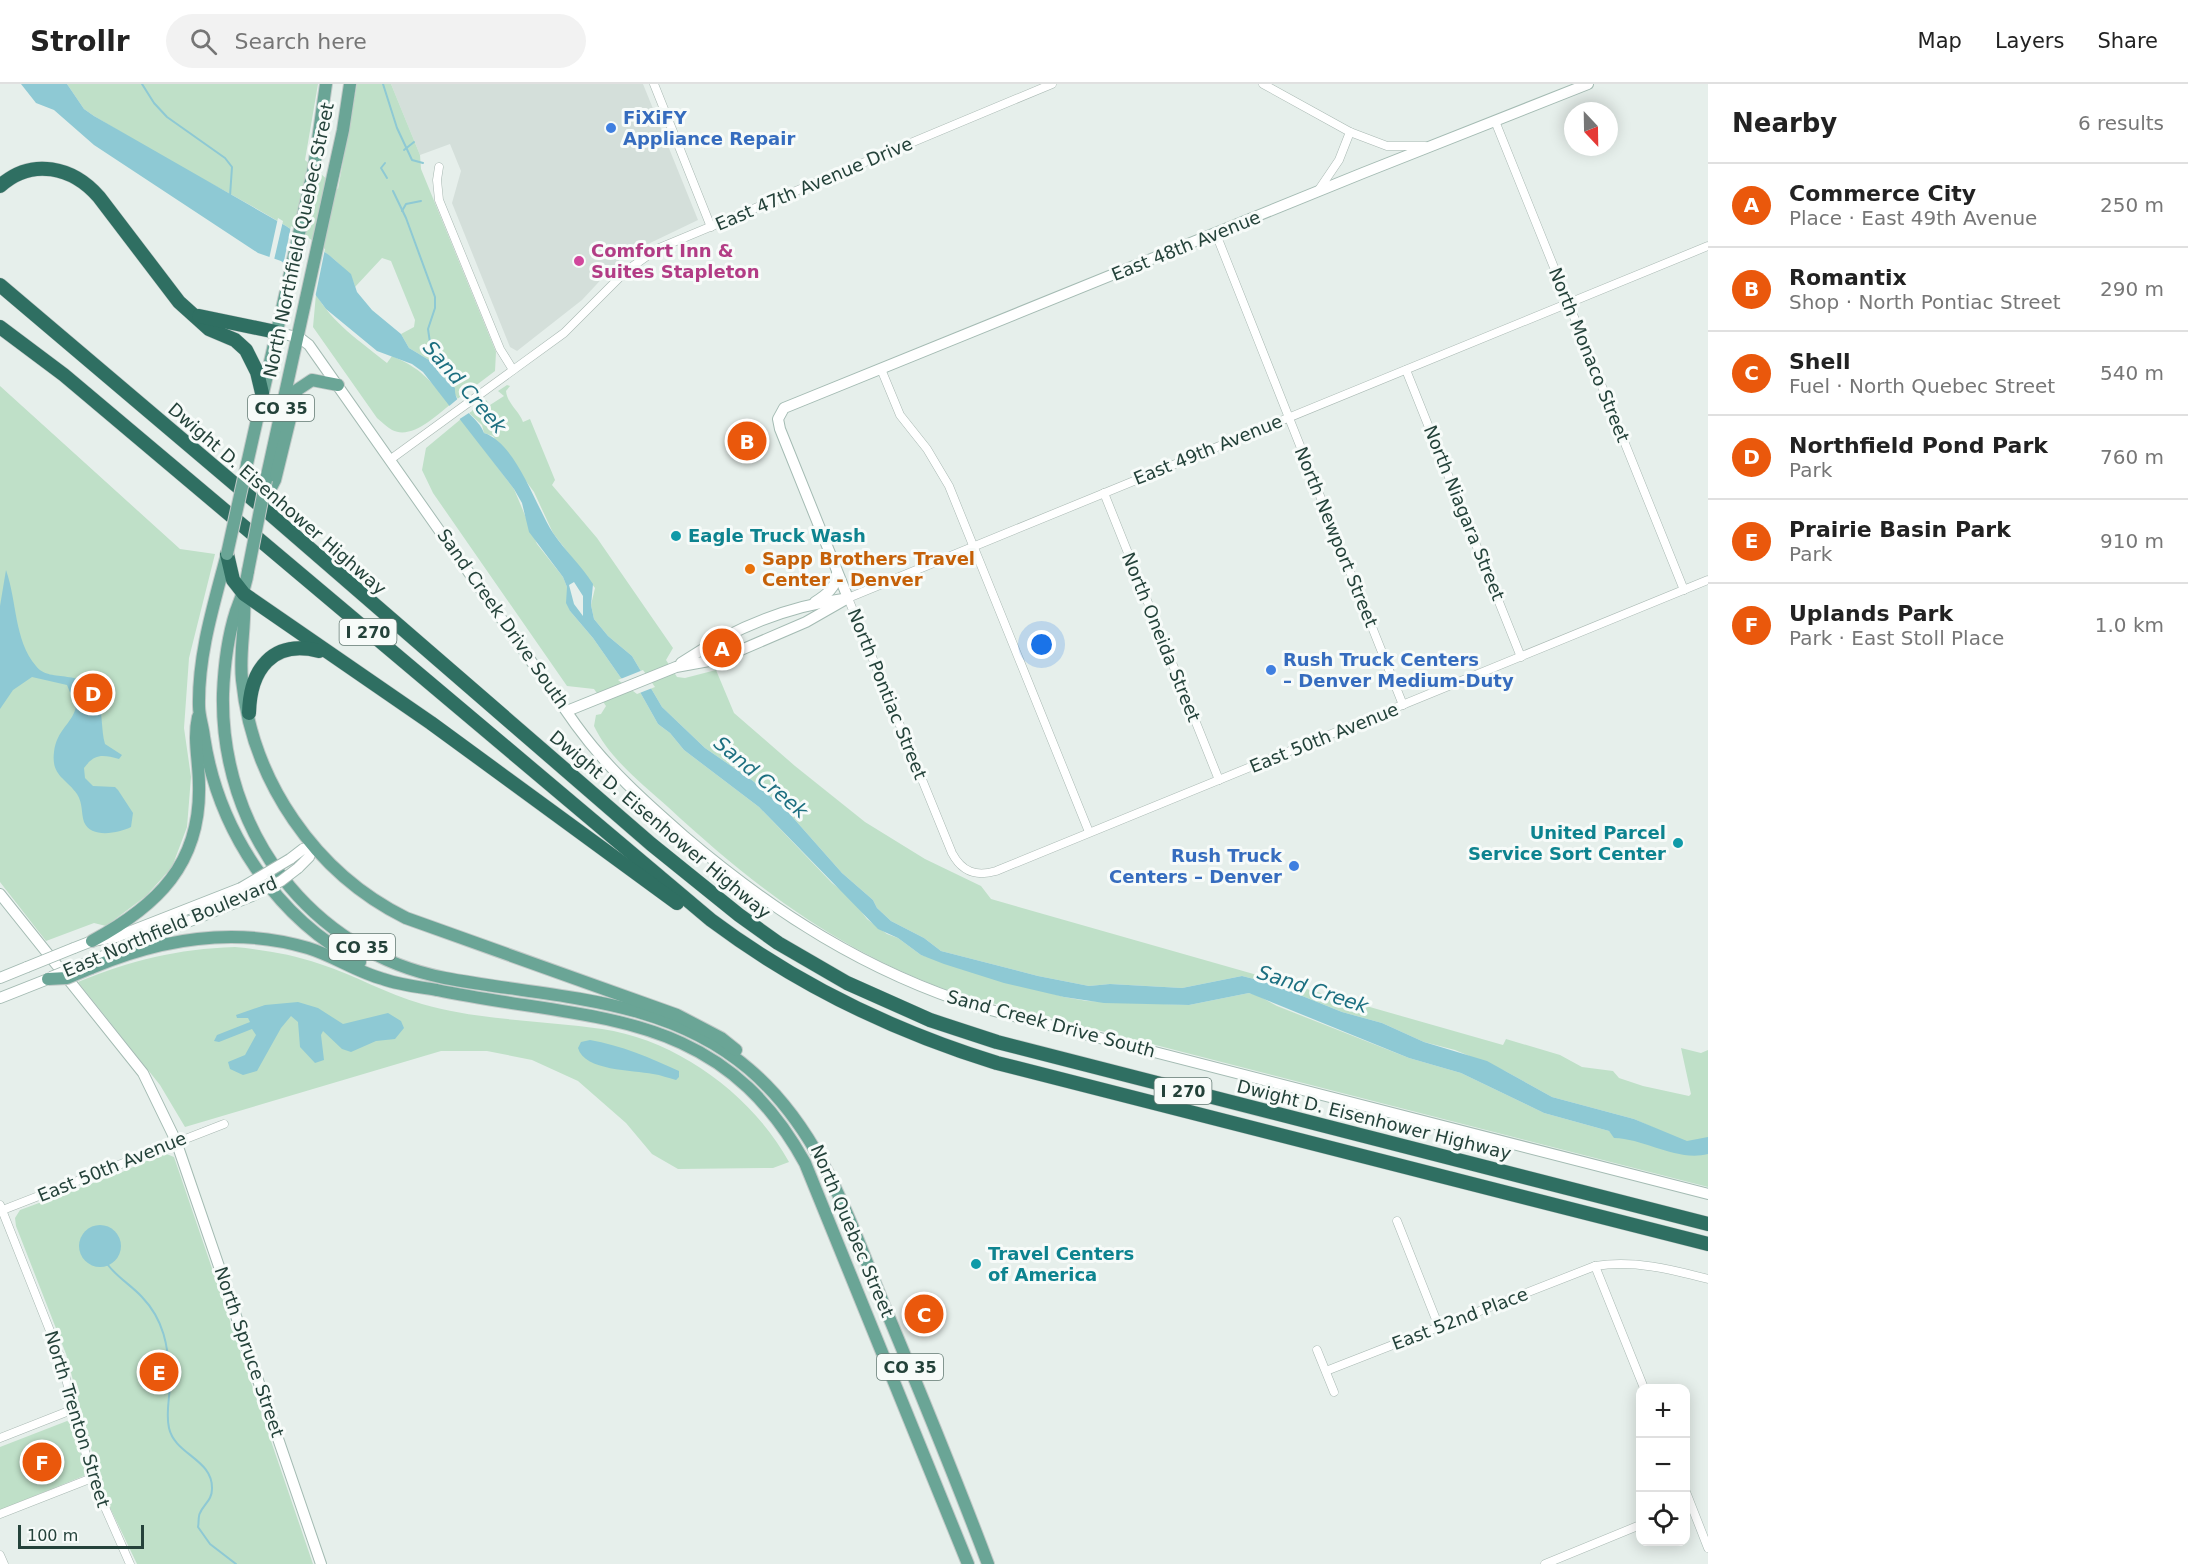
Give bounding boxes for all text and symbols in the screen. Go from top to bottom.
search box [166,14,586,68]
text: Strollr [30,25,130,58]
icon: search [187,25,220,58]
text: Search here [235,29,367,54]
text: Map [1918,29,1962,53]
text: Layers [1995,29,2064,53]
text: Share [2097,29,2158,53]
street label: North Northfield Quebec Street [259,101,338,379]
north arrow [1564,102,1618,156]
place label: FiXiFY Appliance Repair [623,107,795,149]
text: Nearby [1732,108,1837,138]
text: 6 results [2078,111,2164,135]
marker: FiXiFY Appliance Repair [604,121,618,135]
street label: East 47th Avenue Drive [712,132,916,235]
text: Commerce City [1789,181,1976,206]
text: A [1744,193,1759,217]
text: 250 m [2100,193,2164,217]
street label: East 48th Avenue [1108,206,1263,285]
text: Place · East 49th Avenue [1789,206,2037,230]
place label: Comfort Inn & Suites Stapleton [591,240,760,282]
marker: Comfort Inn & Suites Stapleton [572,254,586,268]
street label: North Monaco Street [1545,264,1634,445]
text: Romantix [1789,265,1907,290]
text: B [1744,277,1759,301]
text: 290 m [2100,277,2164,301]
text: Shop · North Pontiac Street [1789,290,2061,314]
water label: Sand Creek [418,336,513,439]
text: Shell [1789,349,1851,374]
text: C [1744,361,1759,385]
text: 540 m [2100,361,2164,385]
text: Fuel · North Quebec Street [1789,374,2055,398]
road number: CO 35 [248,395,314,421]
street label: Dwight D. Eisenhower Highway [164,398,391,599]
street label: East 49th Avenue [1130,410,1285,489]
pin: B [728,418,766,464]
street label: North Niagara Street [1420,422,1509,603]
text: Northfield Pond Park [1789,433,2048,458]
street label: North Newport Street [1291,444,1382,630]
text: D [1743,445,1760,469]
text: 760 m [2100,445,2164,469]
text: Park [1789,458,1832,482]
text: Prairie Basin Park [1789,517,2011,542]
street label: Sand Creek Drive South [433,525,574,713]
place label: Eagle Truck Wash [688,525,866,546]
marker: Eagle Truck Wash [669,529,683,543]
text: E [1745,529,1758,553]
text: 910 m [2100,529,2164,553]
text: Park [1789,542,1832,566]
place label: Sapp Brothers Travel Center - Denver [762,548,975,590]
street label: North Oneida Street [1118,549,1205,724]
marker: Sapp Brothers Travel Center - Denver [743,562,757,576]
text: Uplands Park [1789,601,1953,626]
street label: North Pontiac Street [844,605,931,782]
text: F [1745,613,1758,637]
text: 1.0 km [2095,613,2164,637]
road number: I 270 [340,619,397,645]
pin: A [702,626,742,670]
text: Park · East Stoll Place [1789,626,2004,650]
your location [1027,630,1056,659]
place label: Rush Truck Centers – Denver Medium-Duty [1283,649,1514,691]
marker: Rush Truck Centers – Denver Medium-Duty [1264,663,1278,677]
pin: D [74,670,112,716]
street label: East 50th Avenue [1246,698,1401,777]
street label: Dwight D. Eisenhower Highway [546,726,775,923]
water label: Sand Creek [709,731,814,824]
place label: United Parcel Service Sort Center [1468,822,1666,864]
marker: United Parcel Service Sort Center [1671,836,1685,850]
place label: Rush Truck Centers – Denver [1109,845,1283,887]
marker: Rush Truck Centers – Denver [1287,859,1301,873]
street label: East Northfield Boulevard [60,872,280,981]
road number: CO 35 [329,934,395,960]
water label: Sand Creek [1255,960,1373,1019]
street label: Sand Creek Drive South [945,986,1158,1061]
street label: Dwight D. Eisenhower Highway [1235,1075,1514,1164]
road number: I 270 [1154,1078,1212,1104]
street label: East 50th Avenue [34,1127,189,1206]
street label: North Quebec Street [807,1141,898,1320]
place label: Travel Centers of America [988,1243,1134,1285]
marker: Travel Centers of America [969,1257,983,1271]
street label: North Spruce Street [210,1264,289,1440]
street label: East 52nd Place [1389,1283,1531,1354]
pin: C [904,1292,944,1336]
street label: North Trenton Street [41,1328,114,1510]
pin: E [140,1350,178,1394]
road number: CO 35 [877,1354,943,1380]
map controls [1636,1384,1690,1546]
button: + [1636,1384,1690,1438]
button: − [1636,1438,1690,1492]
pin: F [22,1440,62,1484]
button: locate [1636,1492,1690,1546]
scale bar [18,1522,144,1550]
text: 100 m [27,1526,78,1545]

